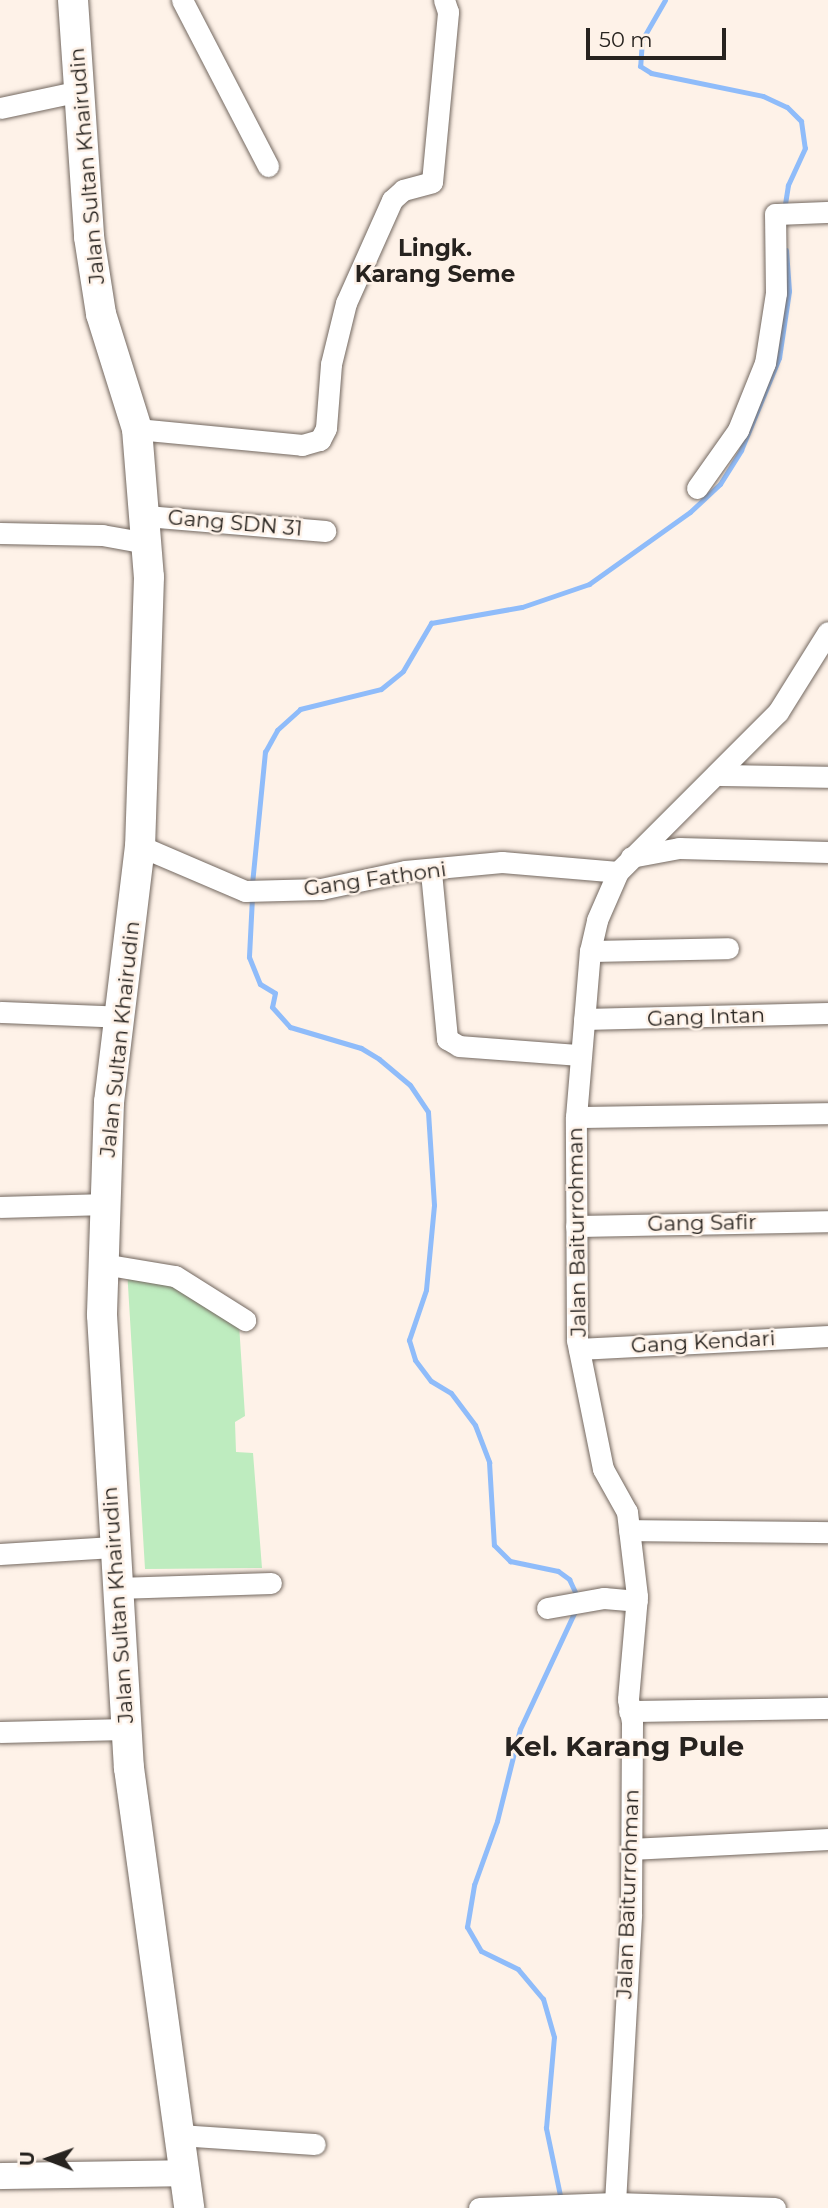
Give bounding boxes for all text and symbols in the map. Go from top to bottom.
scale bar [590,14,730,58]
text: 50 m [599,27,653,52]
street label: Jalan Sultan Khairudin [64,47,110,285]
district label: Lingk. Karang Seme [355,234,515,288]
street label: Gang SDN 31 [167,505,303,541]
street label: Gang Fathoni [302,857,448,901]
street label: Jalan Sultan Khairudin [95,920,145,1158]
street label: Gang Intan [647,1002,765,1032]
street label: Jalan Baiturrohman [563,1127,591,1337]
street label: Gang Safir [647,1209,757,1237]
street label: Gang Kendari [630,1326,776,1358]
street label: Jalan Sultan Khairudin [97,1486,139,1724]
district label: Kel. Karang Pule [504,1729,744,1763]
street label: Jalan Baiturrohman [612,1789,644,1999]
north arrow [14,2124,84,2194]
text: U [16,2151,39,2166]

